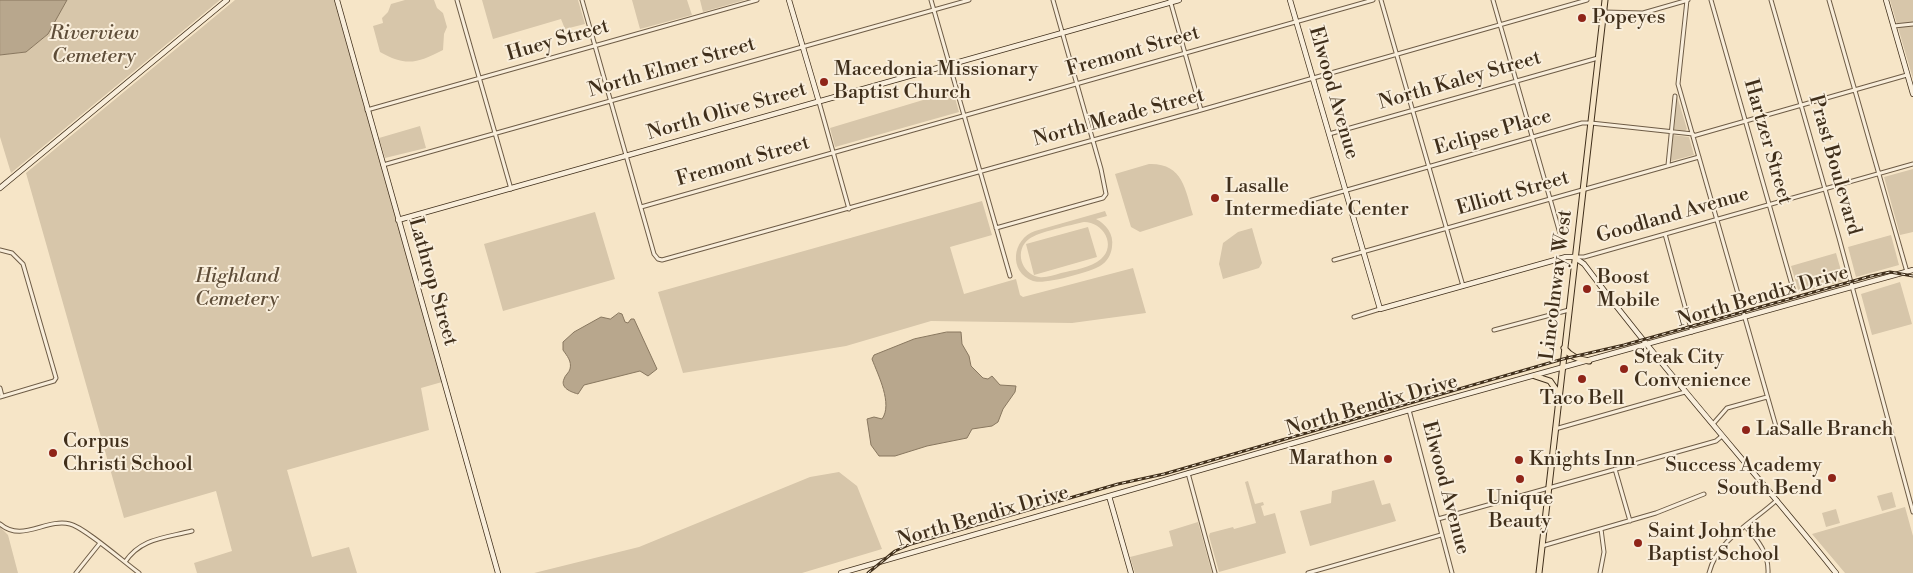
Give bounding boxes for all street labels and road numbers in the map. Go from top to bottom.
street label: Huey Street [504,15,612,67]
street label: Fremont Street [1064,21,1202,83]
street label: Elwood Avenue [1303,24,1363,162]
street label: North Elmer Street [586,33,758,103]
street label: North Kaley Street [1376,46,1544,116]
street label: Hartzer Street [1738,77,1796,207]
street label: North Olive Street [644,78,810,146]
street label: North Meade Street [1031,84,1207,152]
street label: Prast Boulevard [1802,92,1866,238]
street label: Eclipse Place [1432,105,1554,161]
street label: Fremont Street [674,131,812,193]
street label: Elliott Street [1454,166,1572,222]
street label: Goodland Avenue [1594,183,1752,249]
street label: Lincolnway West [1536,208,1578,362]
street label: Lathrop Street [402,215,462,349]
street label: North Bendix Drive [1674,261,1852,333]
street label: North Bendix Drive [1283,370,1461,442]
street label: Elwood Avenue [1416,419,1474,557]
street label: North Bendix Drive [894,481,1072,553]

